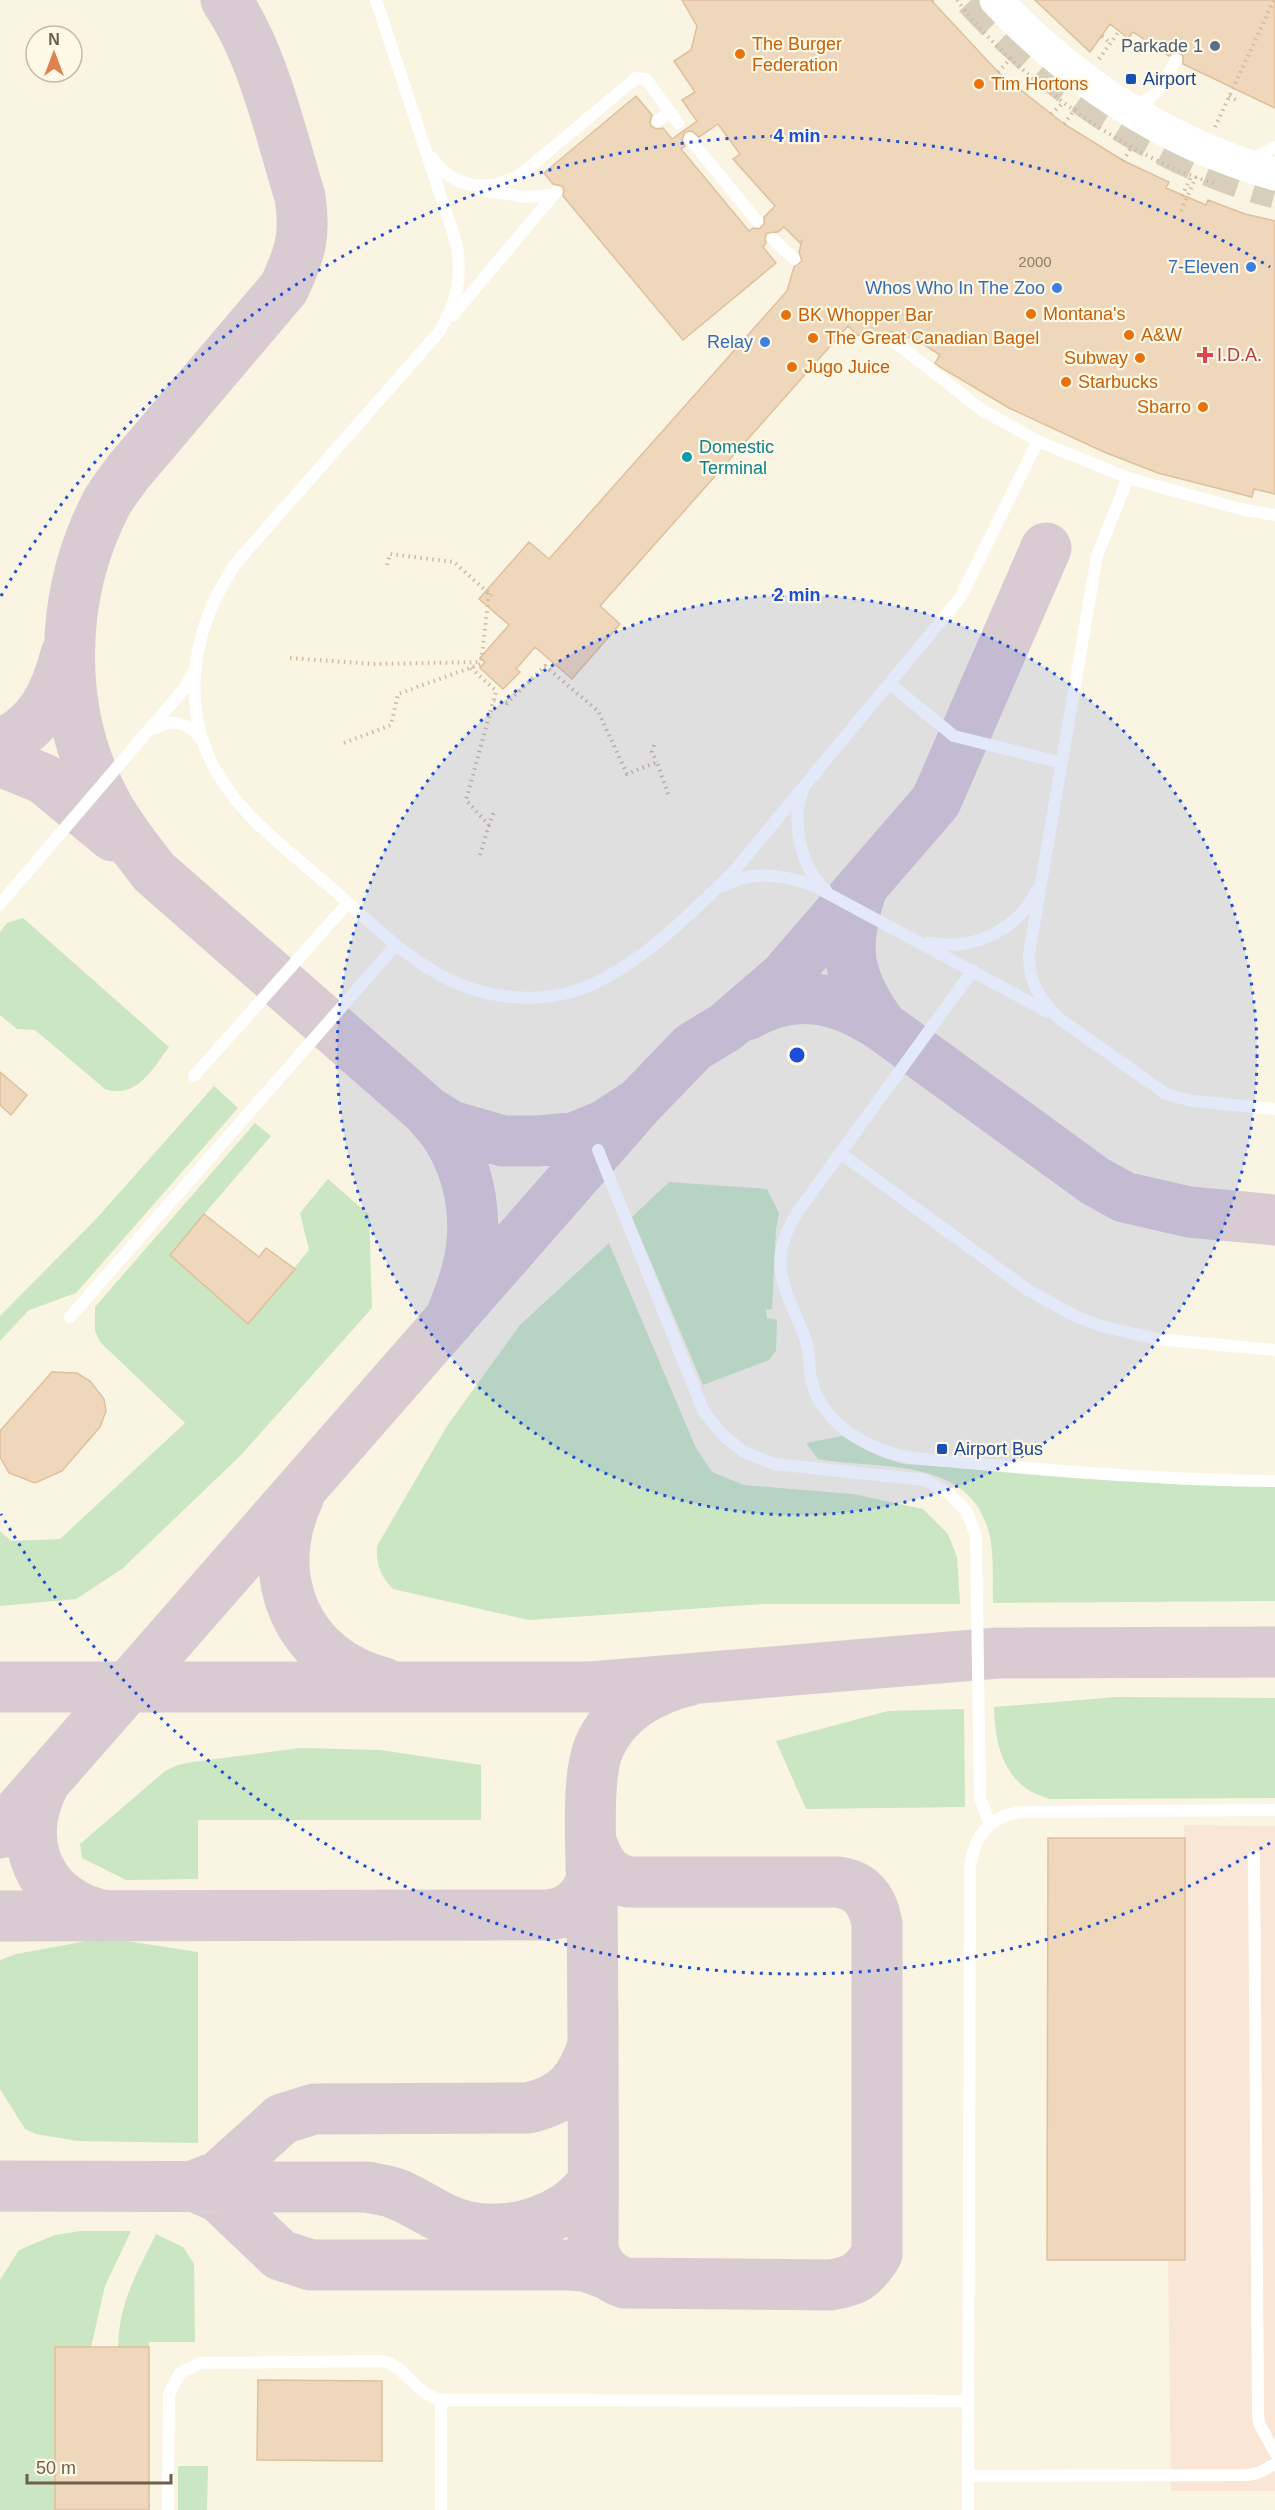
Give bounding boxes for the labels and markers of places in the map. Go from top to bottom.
place label: The Burger Federation [752,34,842,75]
place label: Parkade 1 [1121,36,1203,56]
marker: Parkade 1 [1208,39,1222,53]
marker: The Burger Federation [733,47,747,61]
place label: Airport [1143,69,1196,89]
marker: Airport [1124,72,1138,86]
place label: Tim Hortons [991,74,1088,94]
marker: Tim Hortons [972,77,986,91]
place label: 7-Eleven [1168,257,1239,277]
marker: 7-Eleven [1244,260,1258,274]
place label: Whos Who In The Zoo [865,278,1045,298]
marker: Whos Who In The Zoo [1050,281,1064,295]
place label: Montana's [1043,304,1126,324]
place label: BK Whopper Bar [798,305,933,325]
marker: Montana's [1024,307,1038,321]
marker: BK Whopper Bar [779,308,793,322]
place label: A&W [1141,325,1182,345]
place label: The Great Canadian Bagel [825,328,1039,348]
marker: A&W [1122,328,1136,342]
marker: The Great Canadian Bagel [806,331,820,345]
place label: Relay [707,332,753,352]
marker: Relay [758,335,772,349]
place label: I.D.A. [1217,345,1262,365]
place label: Subway [1064,348,1128,368]
marker: I.D.A. [1198,348,1212,362]
marker: Subway [1133,351,1147,365]
place label: Jugo Juice [804,357,890,377]
marker: Jugo Juice [785,360,799,374]
place label: Starbucks [1078,372,1158,392]
marker: Starbucks [1059,375,1073,389]
place label: Sbarro [1137,397,1191,417]
marker: Sbarro [1196,400,1210,414]
place label: Domestic Terminal [699,437,774,478]
marker: Domestic Terminal [680,450,694,464]
centre of rings [787,1045,807,1065]
place label: Airport Bus [954,1439,1043,1459]
marker: Airport Bus [935,1442,949,1456]

